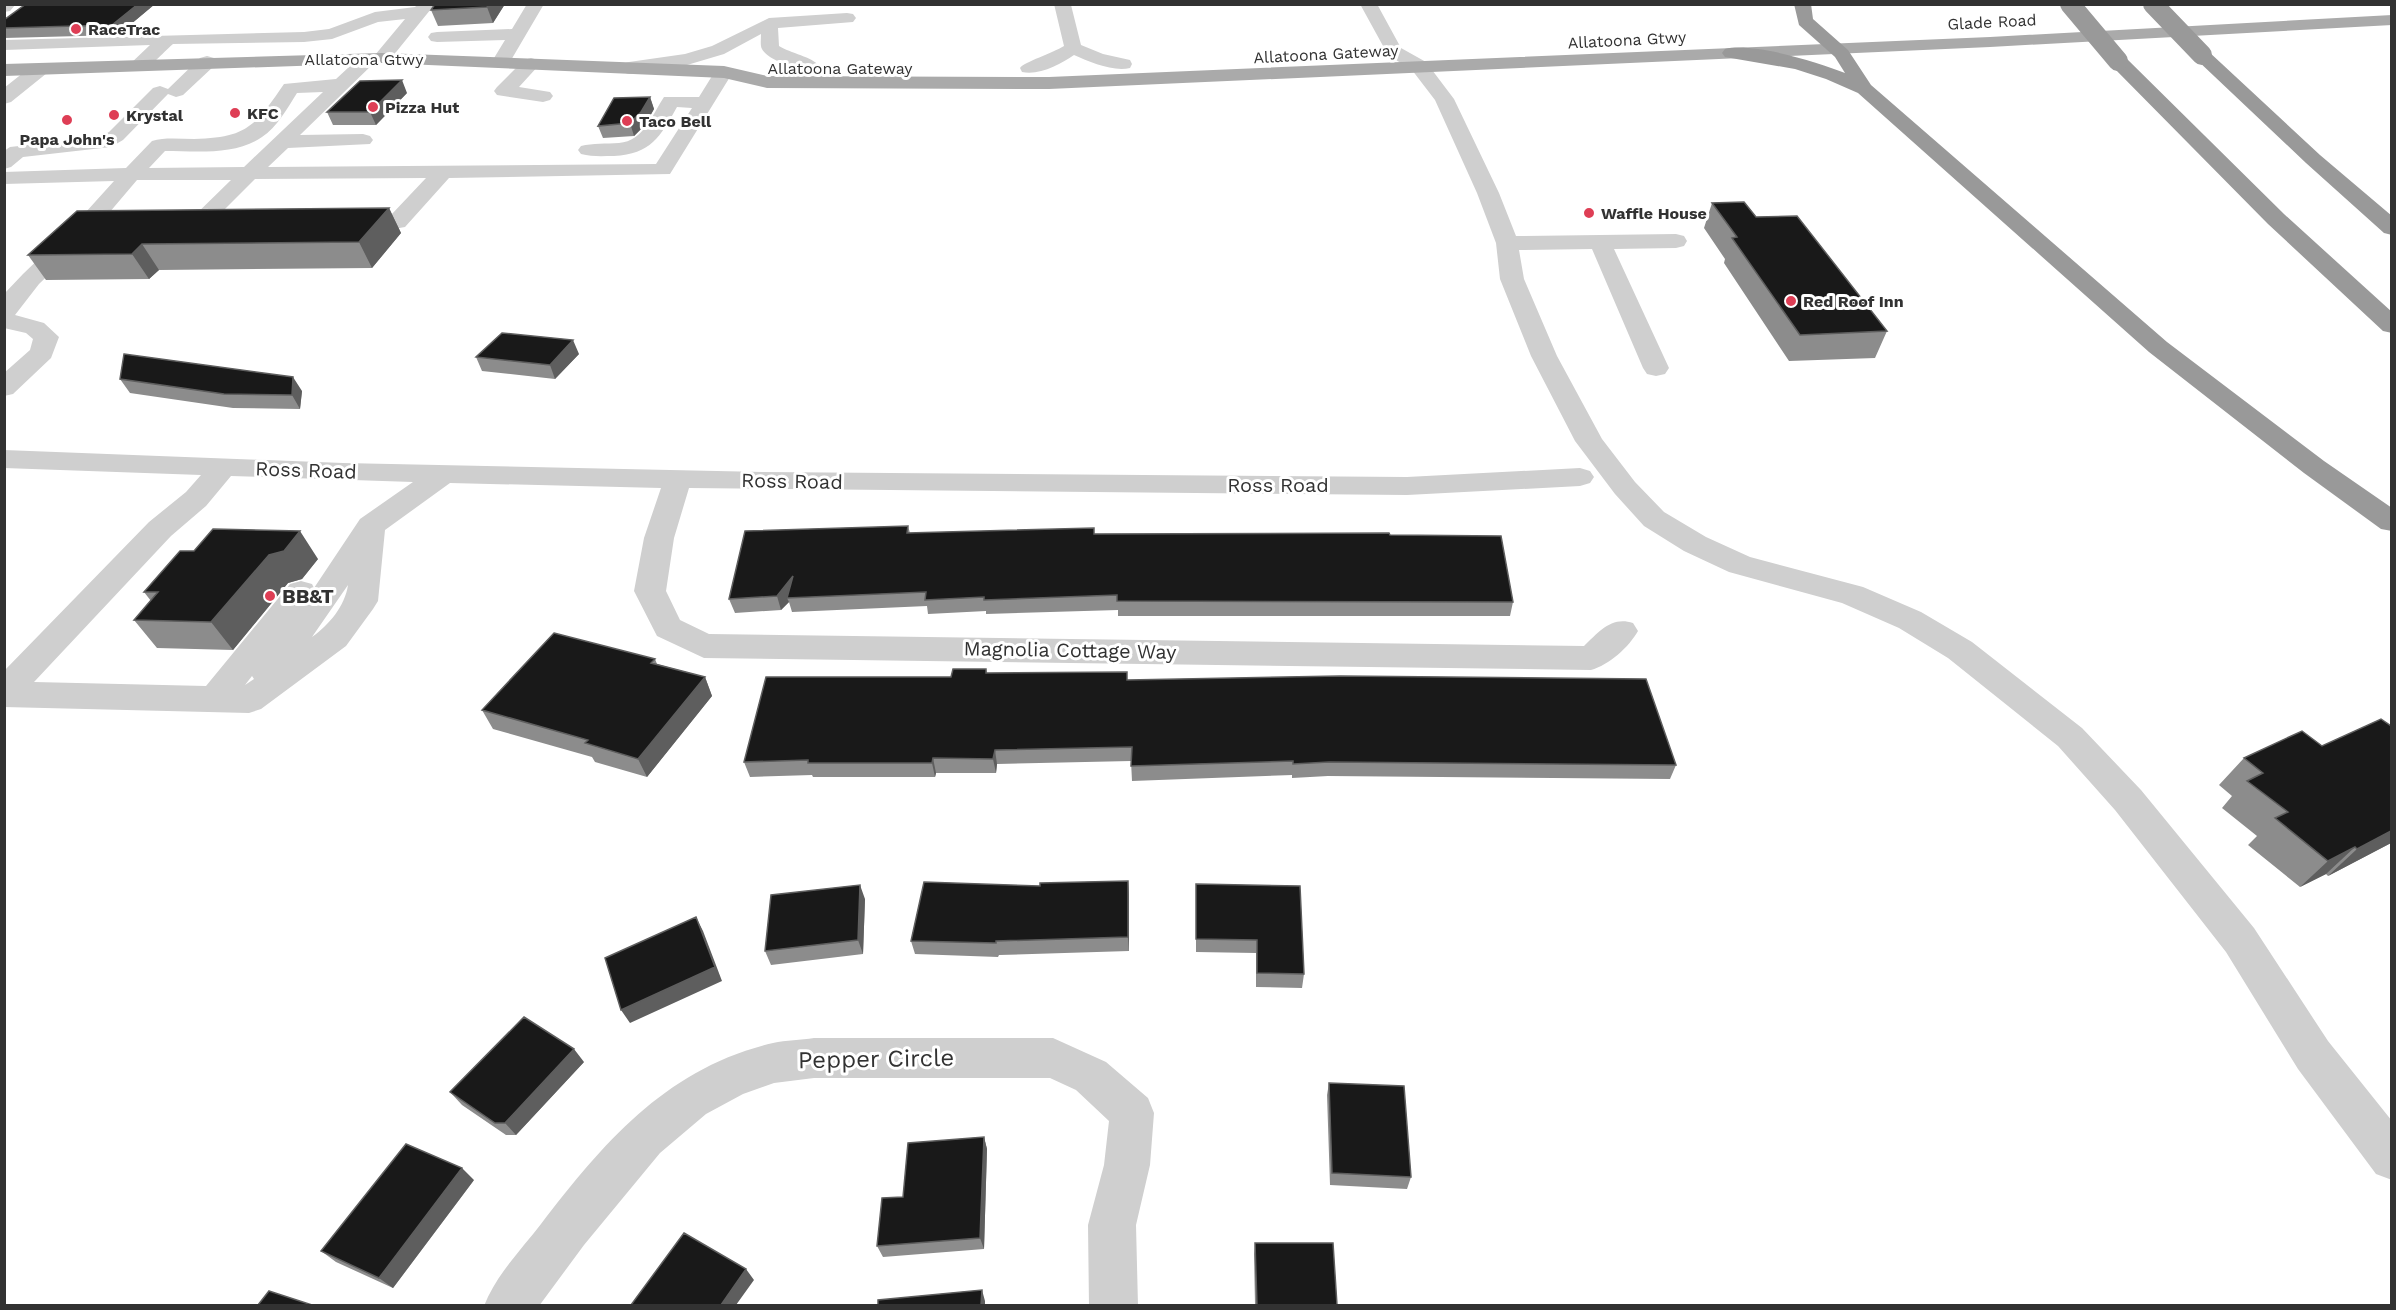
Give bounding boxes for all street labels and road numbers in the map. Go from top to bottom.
street label: Glade Road [1947,10,2037,34]
street label: Allatoona Gtwy [1567,27,1688,53]
street label: Allatoona Gateway [1253,41,1400,67]
street label: Allatoona Gtwy [305,50,424,69]
street label: Allatoona Gateway [767,59,913,78]
street label: Ross Road [255,456,357,484]
street label: Ross Road [741,468,843,494]
street label: Ross Road [1227,473,1329,497]
street label: Magnolia Cottage Way [963,636,1177,664]
street label: Pepper Circle [798,1044,954,1074]

